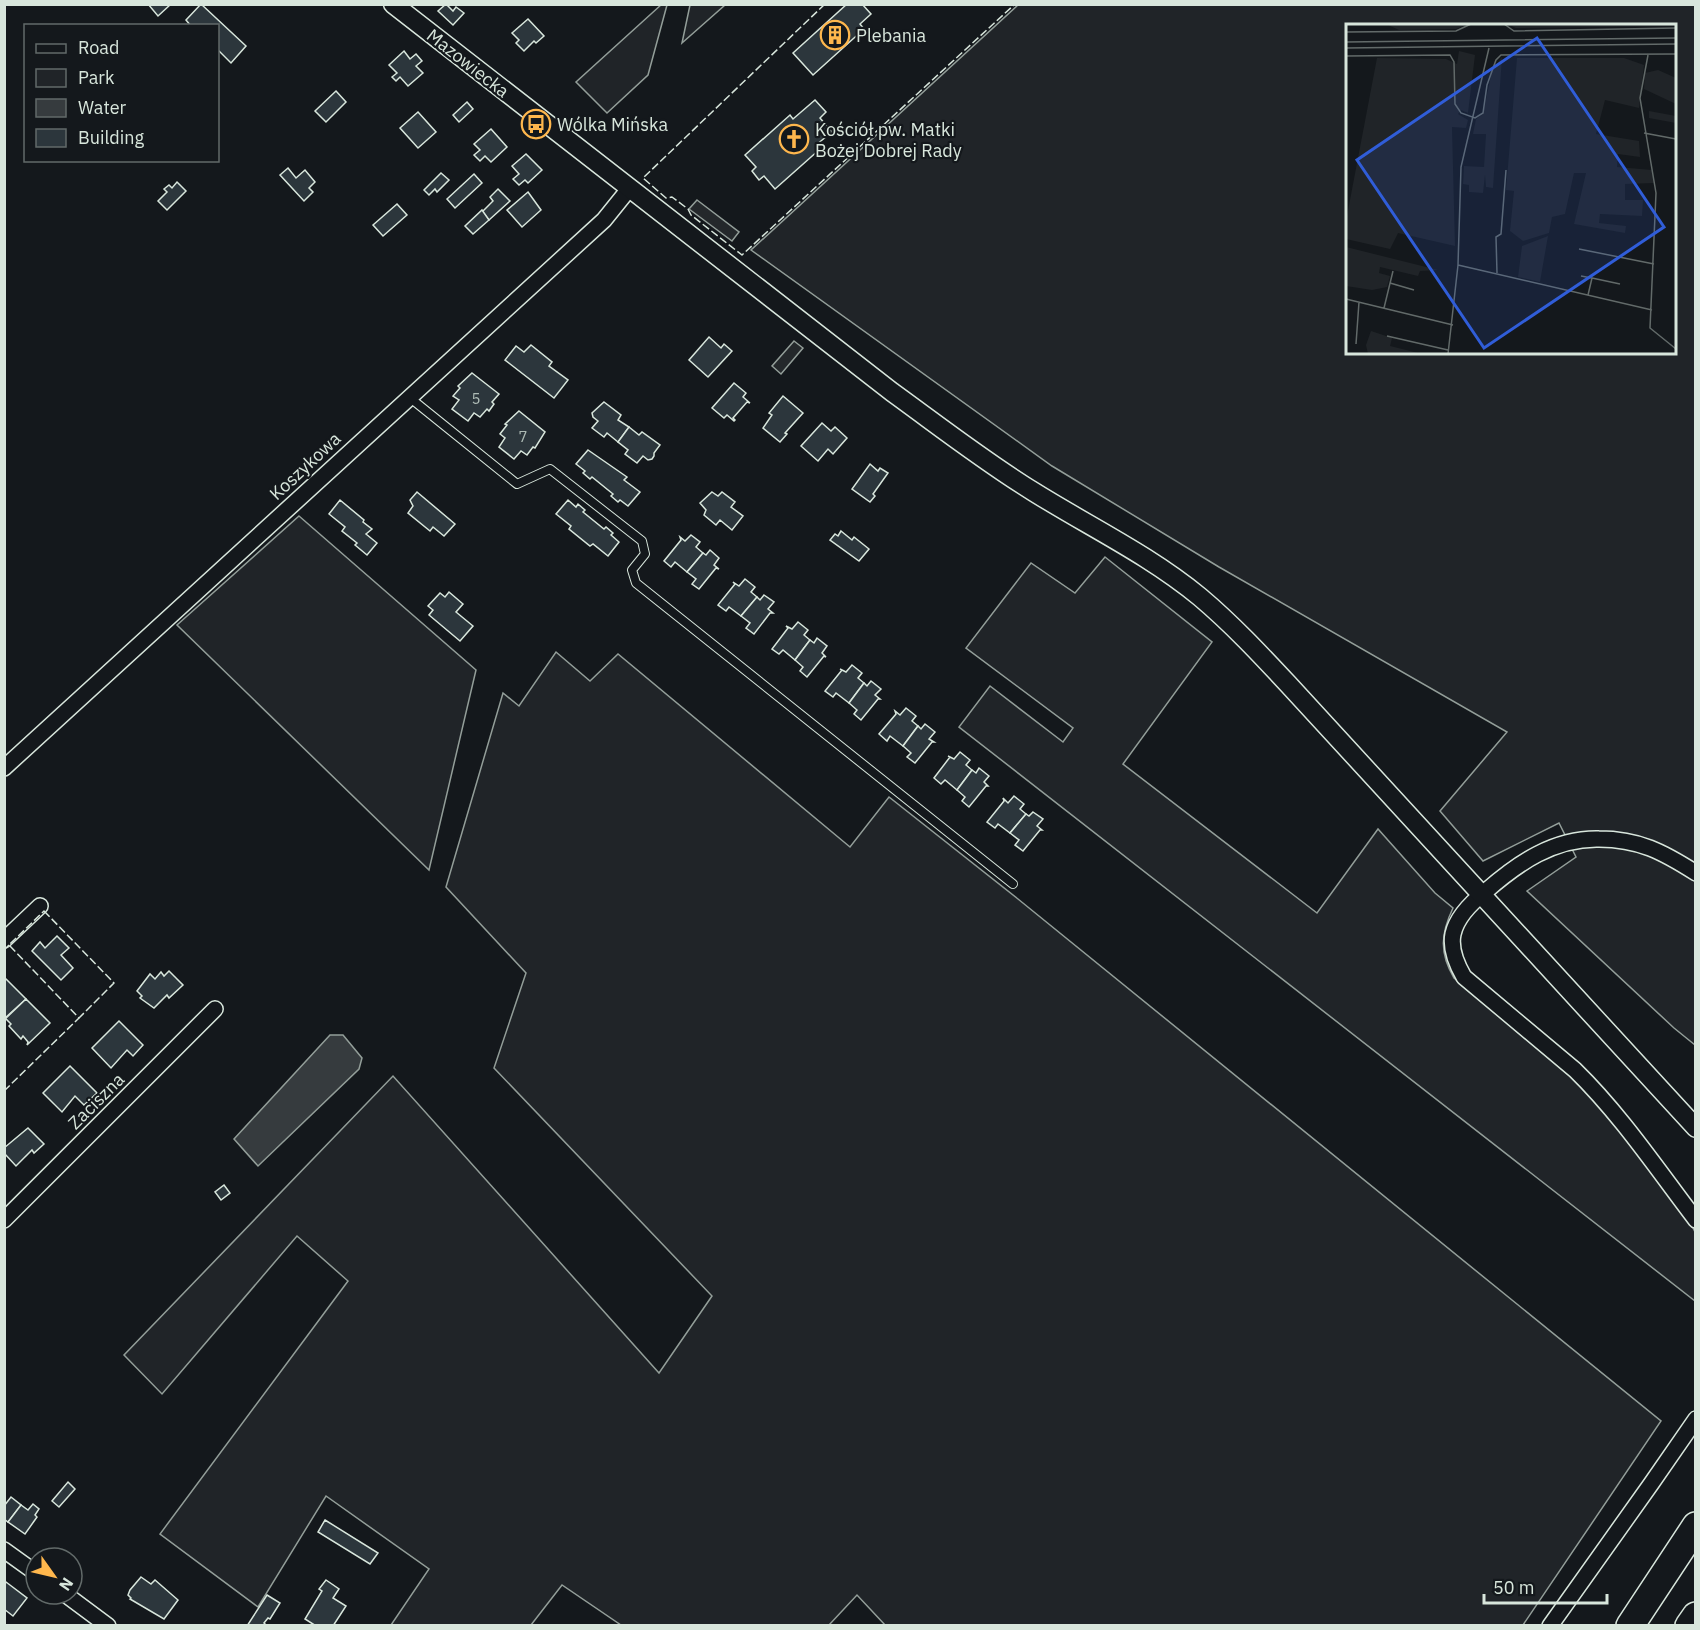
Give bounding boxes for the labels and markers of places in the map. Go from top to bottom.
building icon: Plebania [819,19,851,51]
place label: Plebania [856,24,926,47]
bus stop icon: Wólka Mińska [520,108,552,140]
place label: Wólka Mińska [557,113,669,136]
place label: Kościół pw. Matki Bożej Dobrej Rady [815,118,962,162]
church icon: Kościół pw. Matki Bożej Dobrej Rady [778,123,810,155]

